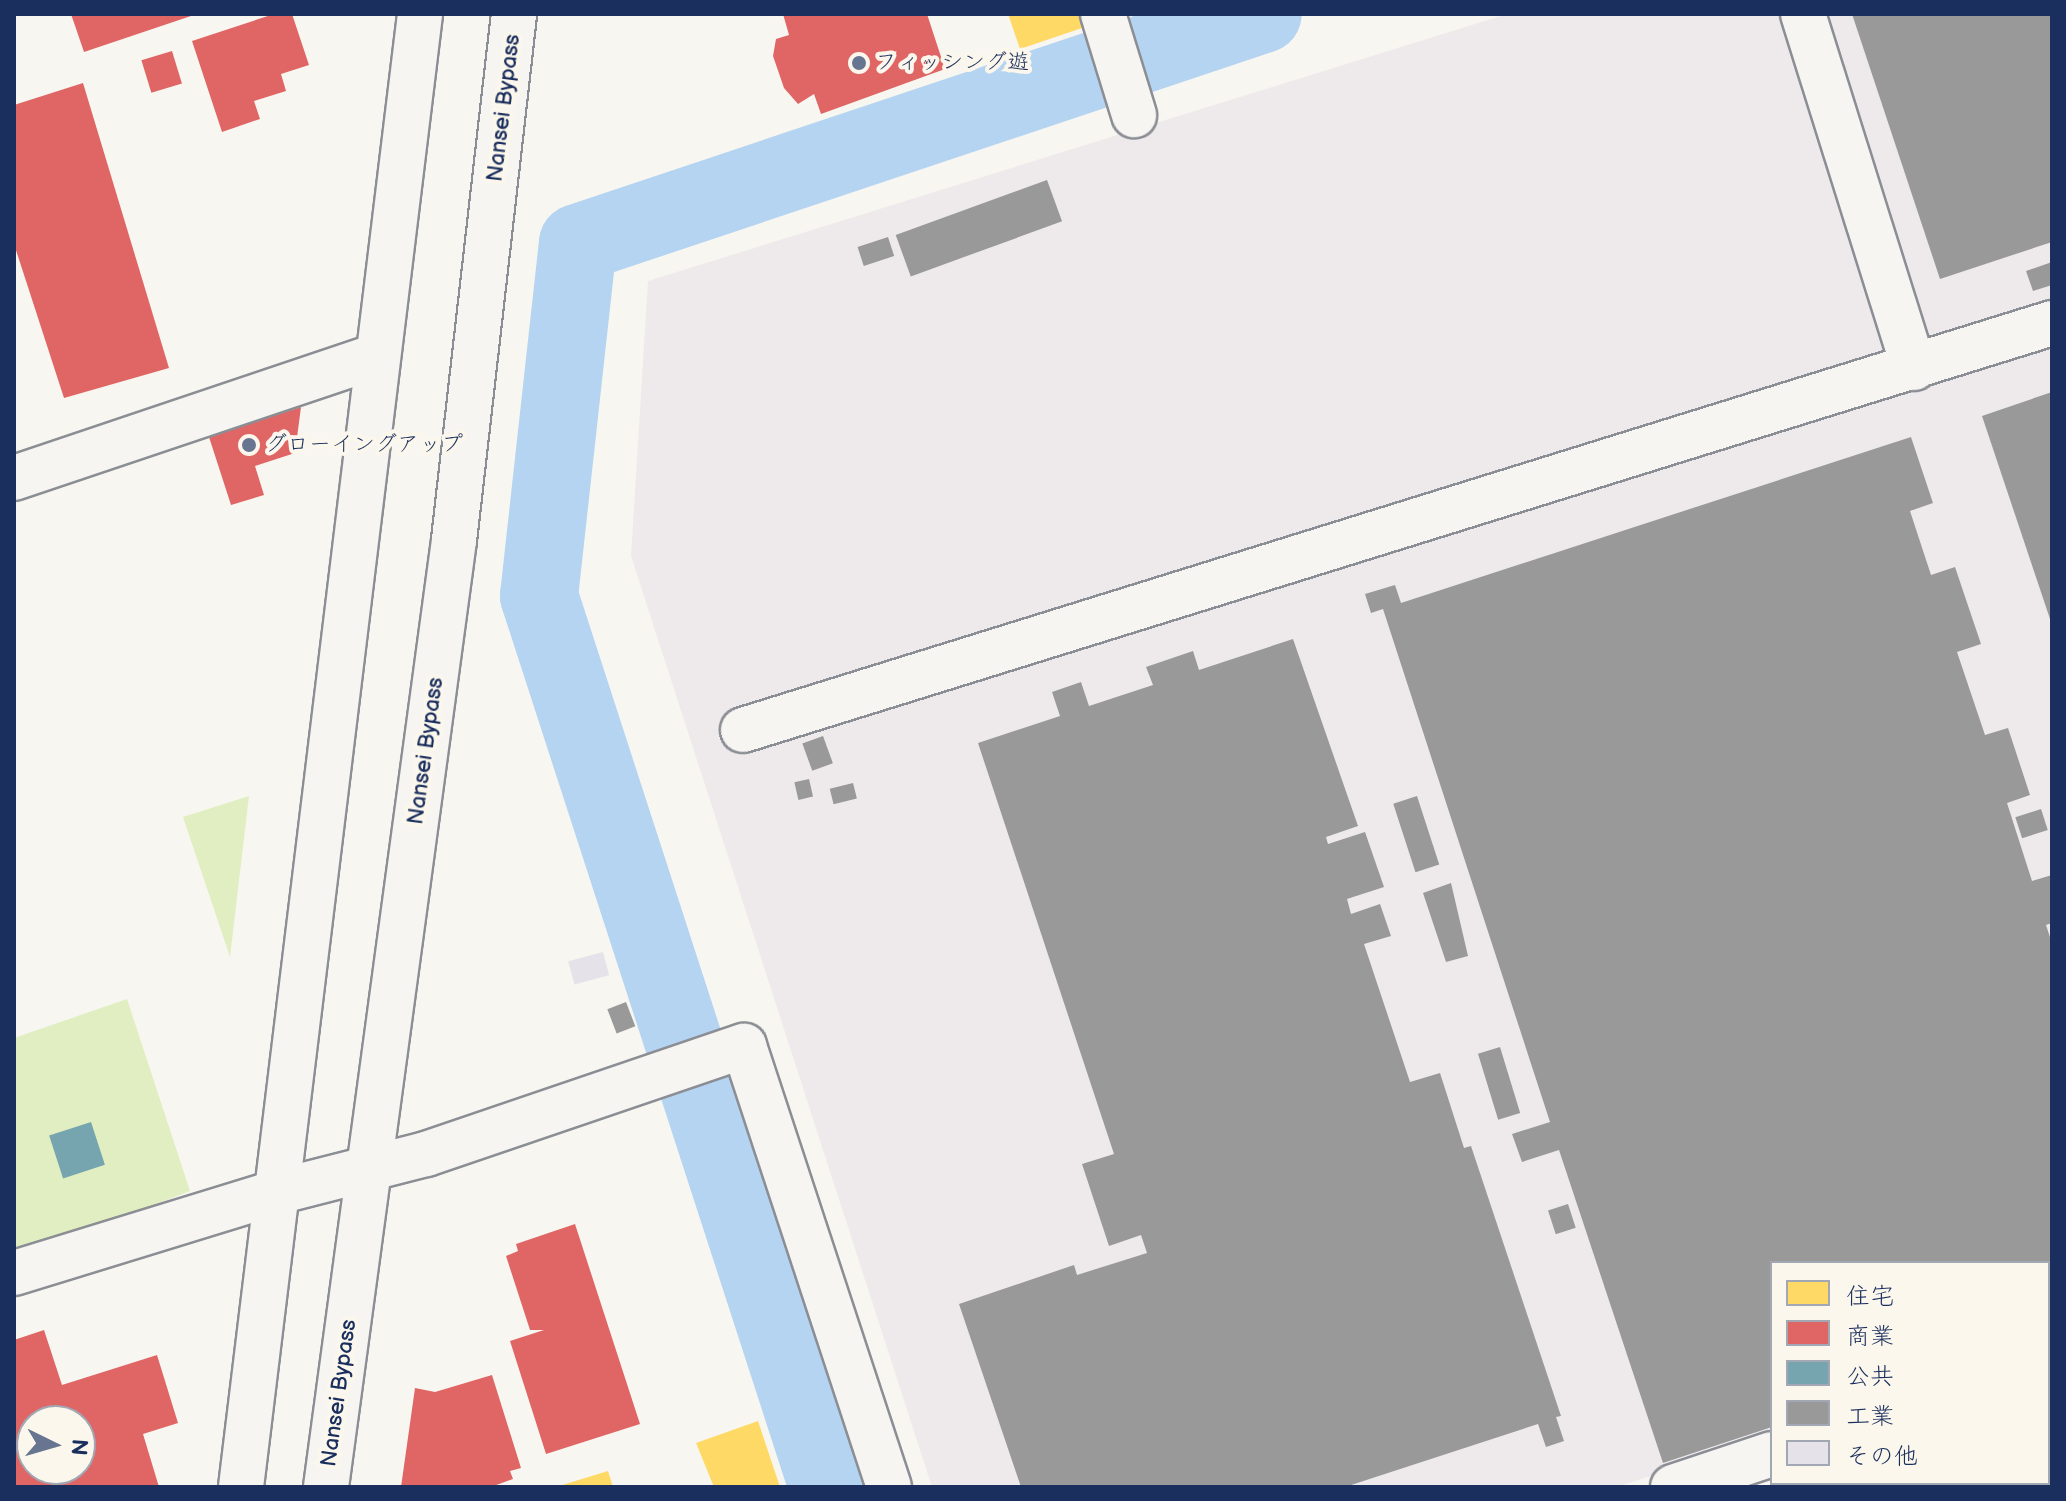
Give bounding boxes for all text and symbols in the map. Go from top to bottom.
street label: Nansei Bypass [482,33,526,183]
place label: フィッシング遊 [875,50,1029,76]
marker: フィッシング遊 [850,54,868,72]
place label: グローイングアップ [265,432,463,458]
marker: グローイングアップ [240,436,258,454]
street label: Nansei Bypass [403,676,449,826]
legend [1770,1261,2050,1485]
text: 住宅 [1846,1282,1894,1311]
street label: Nansei Bypass [316,1318,362,1468]
text: 商業 [1846,1322,1894,1351]
text: 公共 [1846,1362,1894,1391]
text: 工業 [1846,1402,1894,1431]
north arrow [16,1405,96,1485]
text: N [64,1438,93,1456]
text: その他 [1846,1442,1918,1471]

